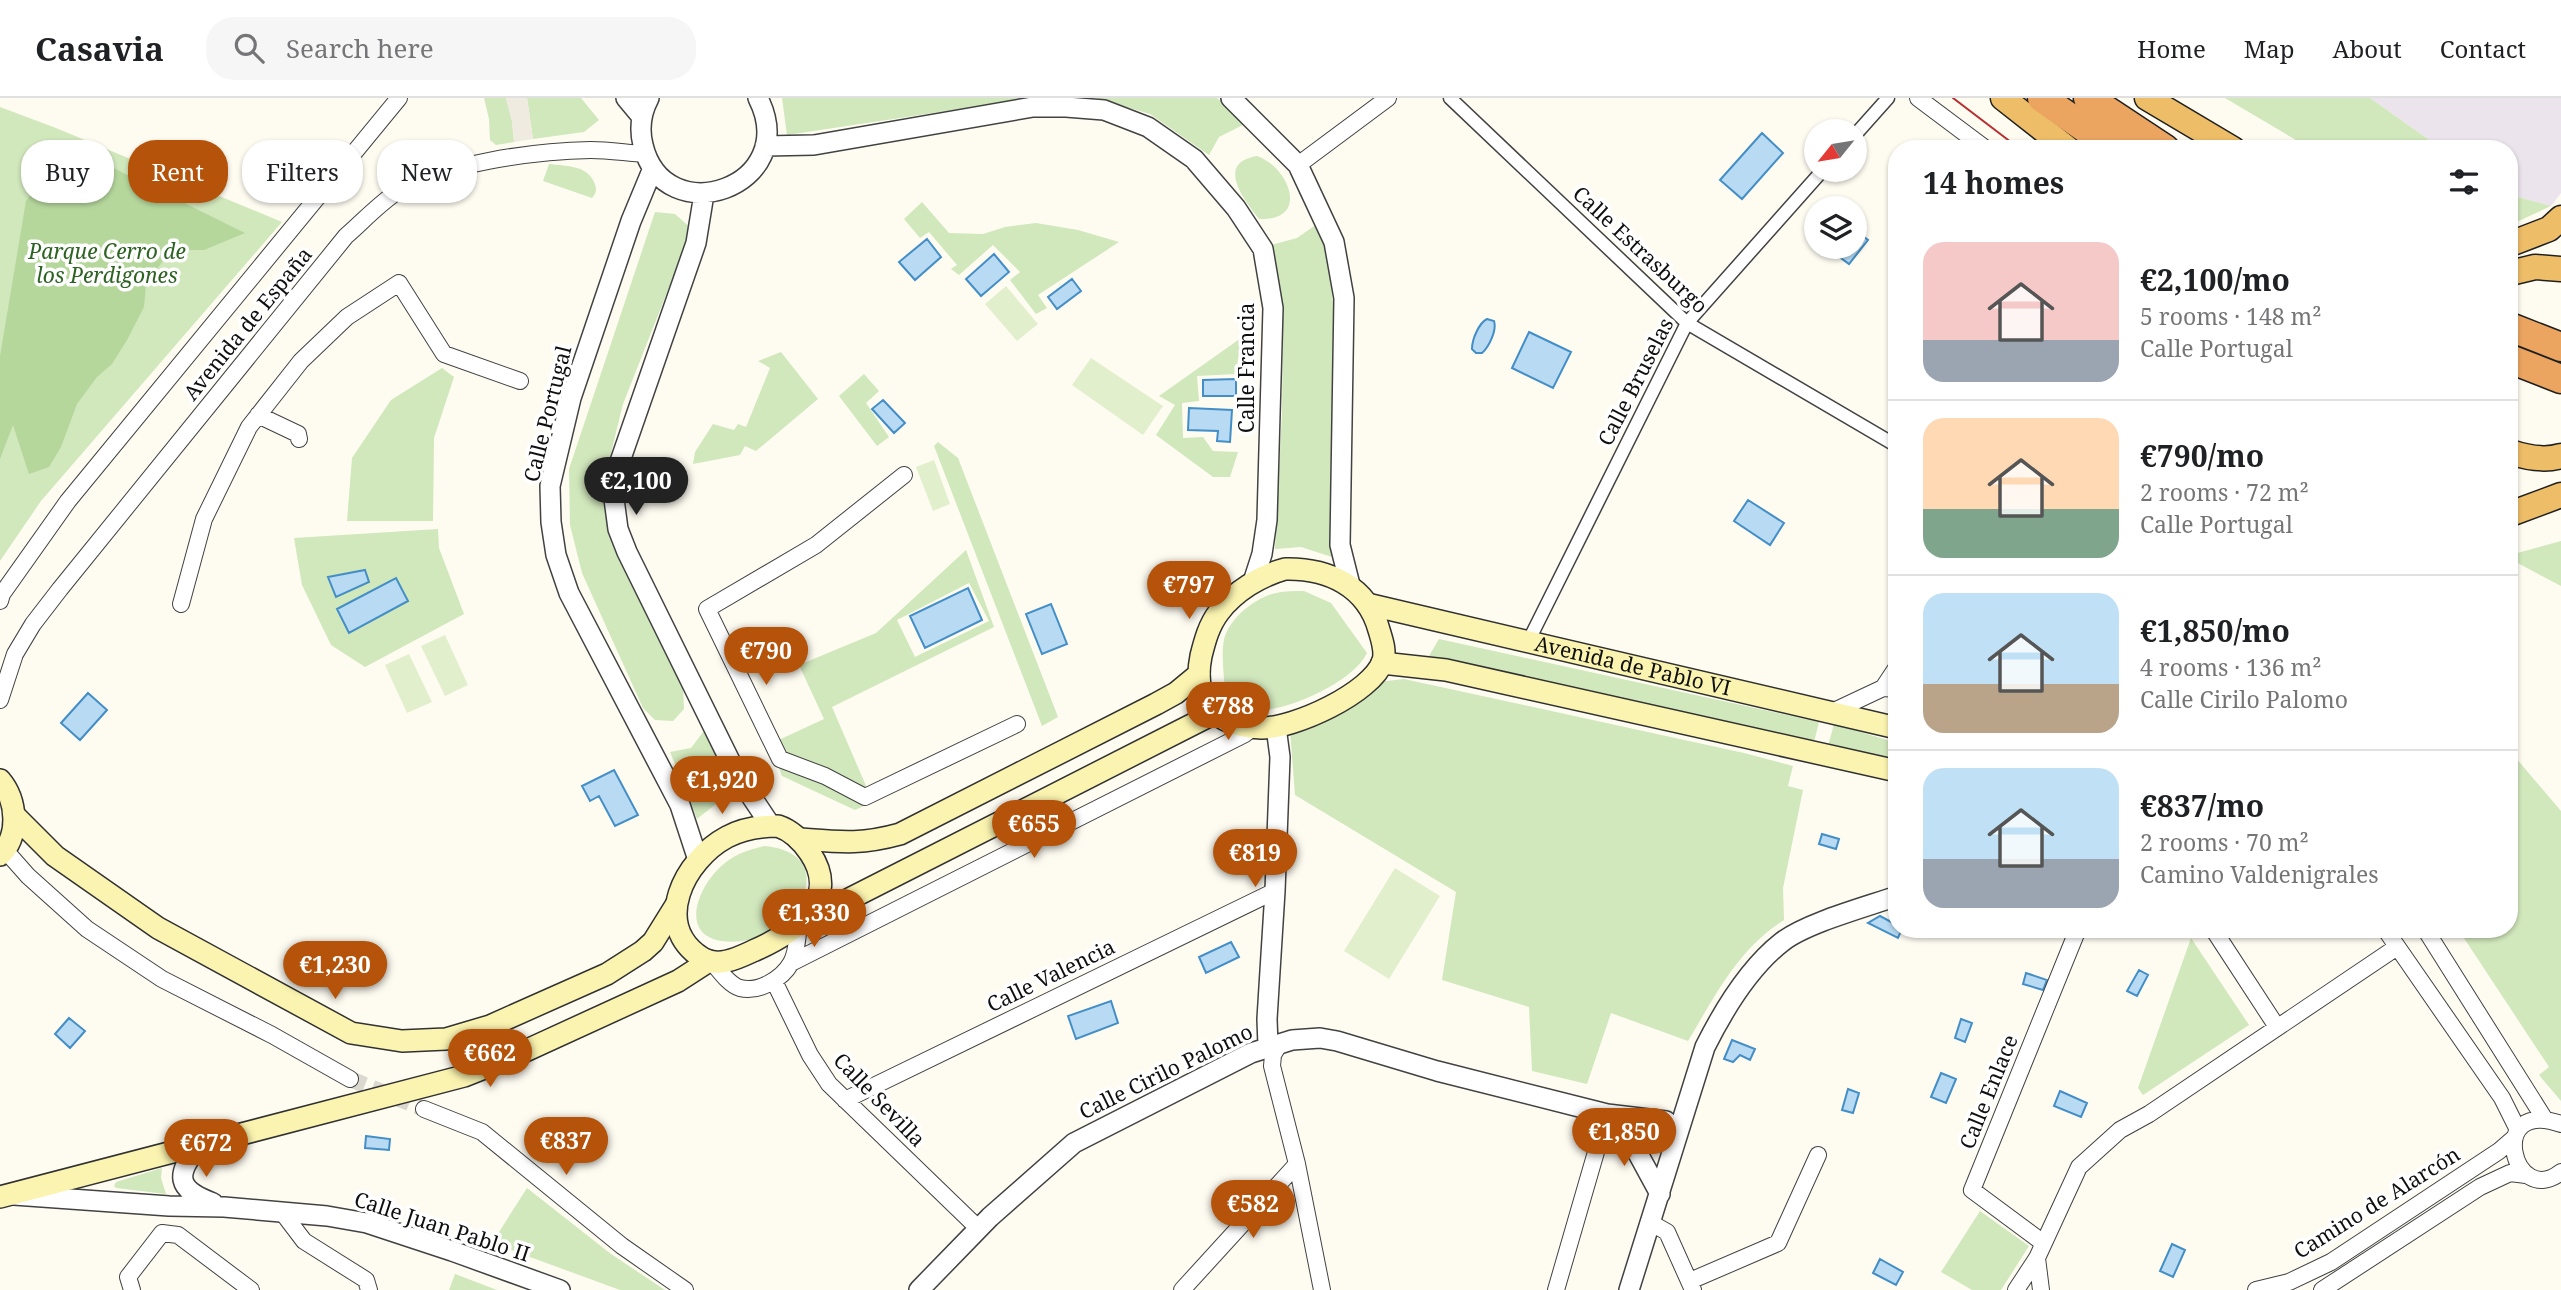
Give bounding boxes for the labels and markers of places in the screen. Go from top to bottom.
pin: €2,100 [579,458,693,517]
pin: €797 [1148,561,1230,621]
pin: €790 [725,628,807,687]
pin: €788 [1187,682,1269,742]
pin: €1,920 [665,756,779,816]
pin: €655 [993,800,1075,860]
pin: €819 [1214,830,1296,889]
pin: €1,330 [757,890,871,949]
pin: €1,230 [278,942,392,1001]
pin: €662 [449,1030,531,1089]
pin: €1,850 [1567,1108,1681,1168]
pin: €837 [525,1118,607,1177]
pin: €672 [165,1119,247,1179]
pin: €582 [1212,1180,1294,1240]

